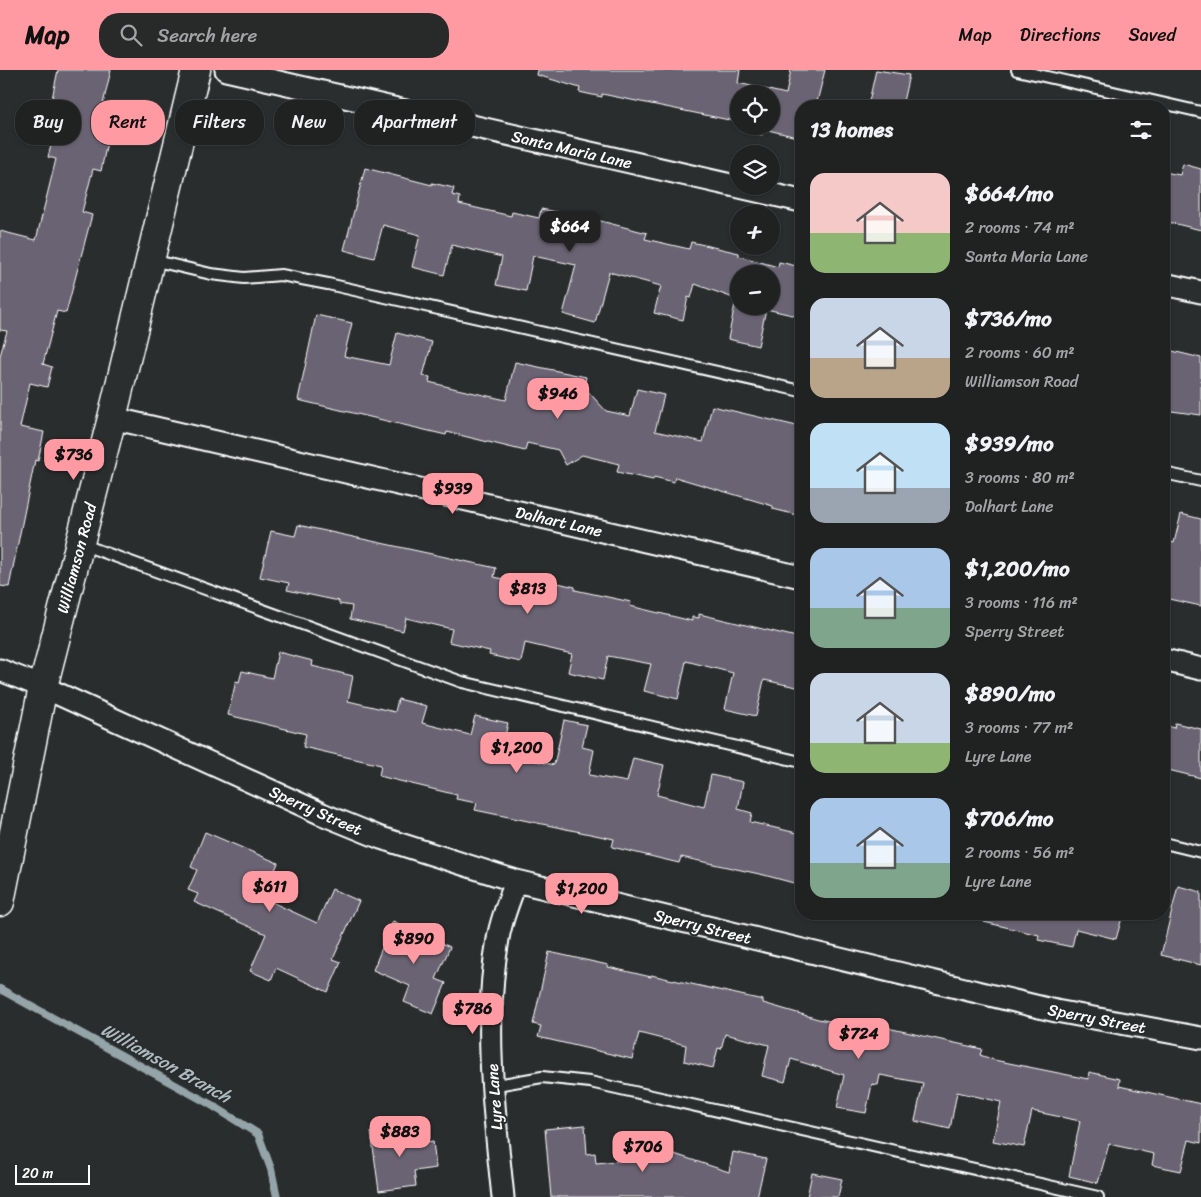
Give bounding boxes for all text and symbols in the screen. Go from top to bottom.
search box [99,13,449,58]
text: Map [25,14,69,56]
text: Search here [157,19,257,52]
text: Map [959,19,992,51]
text: Directions [1020,19,1101,51]
text: Saved [1129,19,1176,51]
icon: search [117,21,145,49]
map controls [730,85,780,315]
button: locate [730,85,780,135]
chip: Buy [15,100,81,145]
chip: Rent [91,100,165,145]
chip: Filters [175,100,264,145]
chip: New [274,100,344,145]
chip: Apartment [354,100,475,145]
text: 13 homes [810,111,893,149]
icon: filters [1127,116,1155,144]
street label: Santa Maria Lane [509,122,635,177]
button: layers [730,145,780,195]
text: $664/mo [965,175,1053,213]
icon: home [850,193,910,253]
button: + [730,205,780,255]
pin: $664 [540,210,600,253]
text: $664 [551,212,589,241]
text: 2 rooms · 74 m² [965,213,1075,242]
text: Santa Maria Lane [965,242,1088,271]
button: − [730,265,780,315]
text: $736/mo [965,300,1052,338]
icon: home [850,318,910,378]
text: 2 rooms · 60 m² [965,338,1075,367]
text: Williamson Road [965,367,1078,396]
pin: $946 [528,378,588,420]
text: $946 [538,379,578,408]
text: $939/mo [965,425,1054,463]
pin: $736 [44,438,104,481]
text: $736 [55,440,93,469]
icon: home [850,443,910,503]
text: 3 rooms · 80 m² [965,463,1075,492]
pin: $939 [423,472,483,515]
text: $939 [433,474,473,503]
text: Dalhart Lane [965,492,1054,521]
street label: Dalhart Lane [512,497,605,546]
street label: Williamson Road [48,498,106,617]
text: $1,200/mo [965,550,1070,588]
icon: home [850,568,910,628]
pin: $813 [498,572,558,615]
text: $813 [510,574,546,603]
text: 3 rooms · 116 m² [965,588,1078,617]
text: Sperry Street [965,617,1064,646]
text: $890/mo [965,675,1055,713]
icon: home [850,693,910,753]
text: 3 rooms · 77 m² [965,713,1073,742]
pin: $1,200 [476,732,558,774]
text: $1,200 [491,733,543,762]
text: Lyre Lane [965,742,1031,771]
street label: Sperry Street [265,777,367,844]
text: $706/mo [965,800,1054,838]
icon: home [850,818,910,878]
text: 2 rooms · 56 m² [965,838,1074,867]
text: Lyre Lane [965,867,1031,896]
pin: $611 [240,870,300,913]
text: $611 [253,872,287,901]
pin: $1,200 [541,872,623,915]
text: $1,200 [556,874,608,903]
street label: Sperry Street [651,900,755,953]
pin: $890 [384,922,444,965]
text: $890 [394,924,434,953]
pin: $786 [443,992,503,1035]
text: $786 [454,994,492,1023]
street label: Sperry Street [1045,995,1148,1042]
water label: Williamson Branch [95,1014,238,1113]
pin: $724 [829,1018,889,1060]
text: $724 [839,1019,879,1048]
street label: Lyre Lane [478,1063,511,1131]
pin: $883 [370,1116,430,1158]
text: $883 [381,1117,419,1146]
pin: $706 [613,1130,673,1173]
text: $706 [623,1132,663,1161]
text: 20 m [22,1161,53,1186]
scale bar [15,1162,90,1185]

